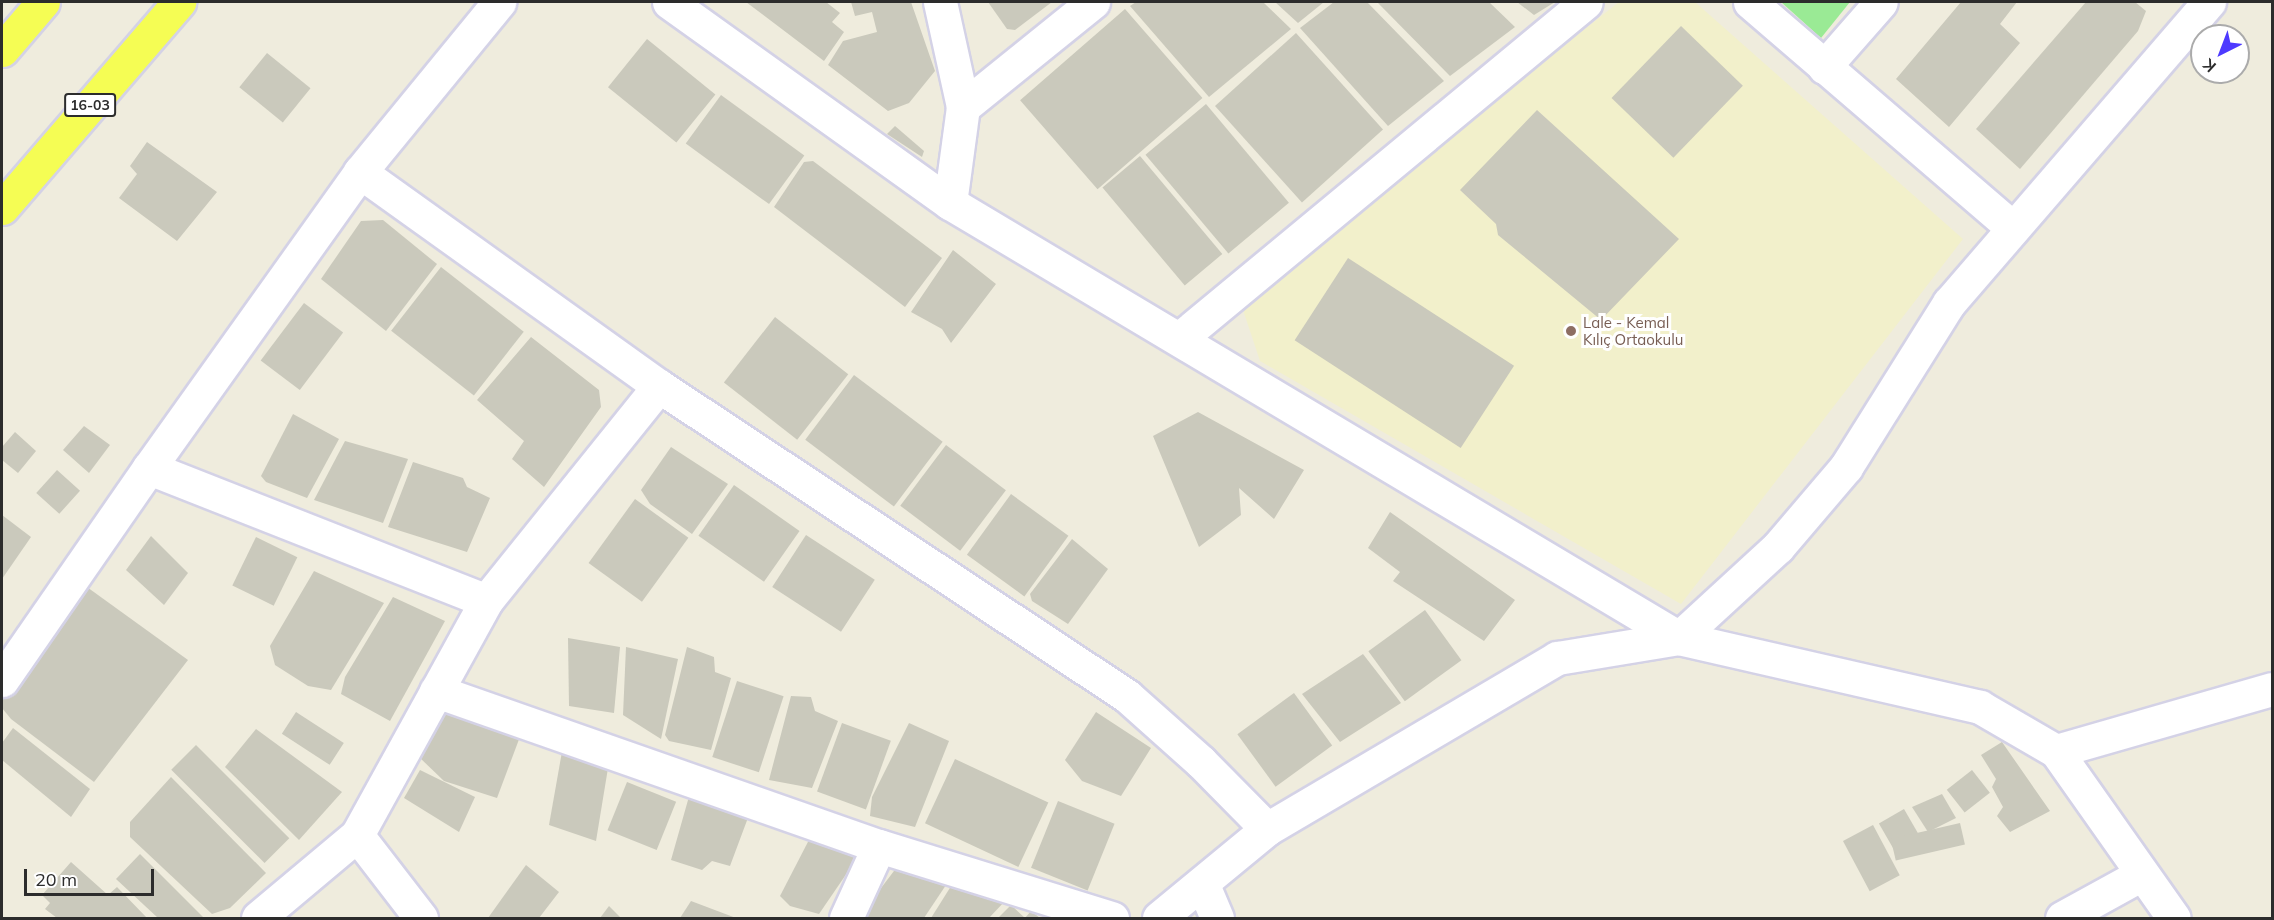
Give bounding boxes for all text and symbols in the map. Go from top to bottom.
north arrow [2190,24,2250,84]
text: K [2199,55,2220,77]
road number: 16-03 [63,94,117,116]
place label: Lale - Kemal Kılıç Ortaokulu [1583,313,1683,348]
marker: Lale - Kemal Kılıç Ortaokulu [1564,324,1578,338]
scale bar [27,857,158,895]
text: 20 m [35,868,77,891]

